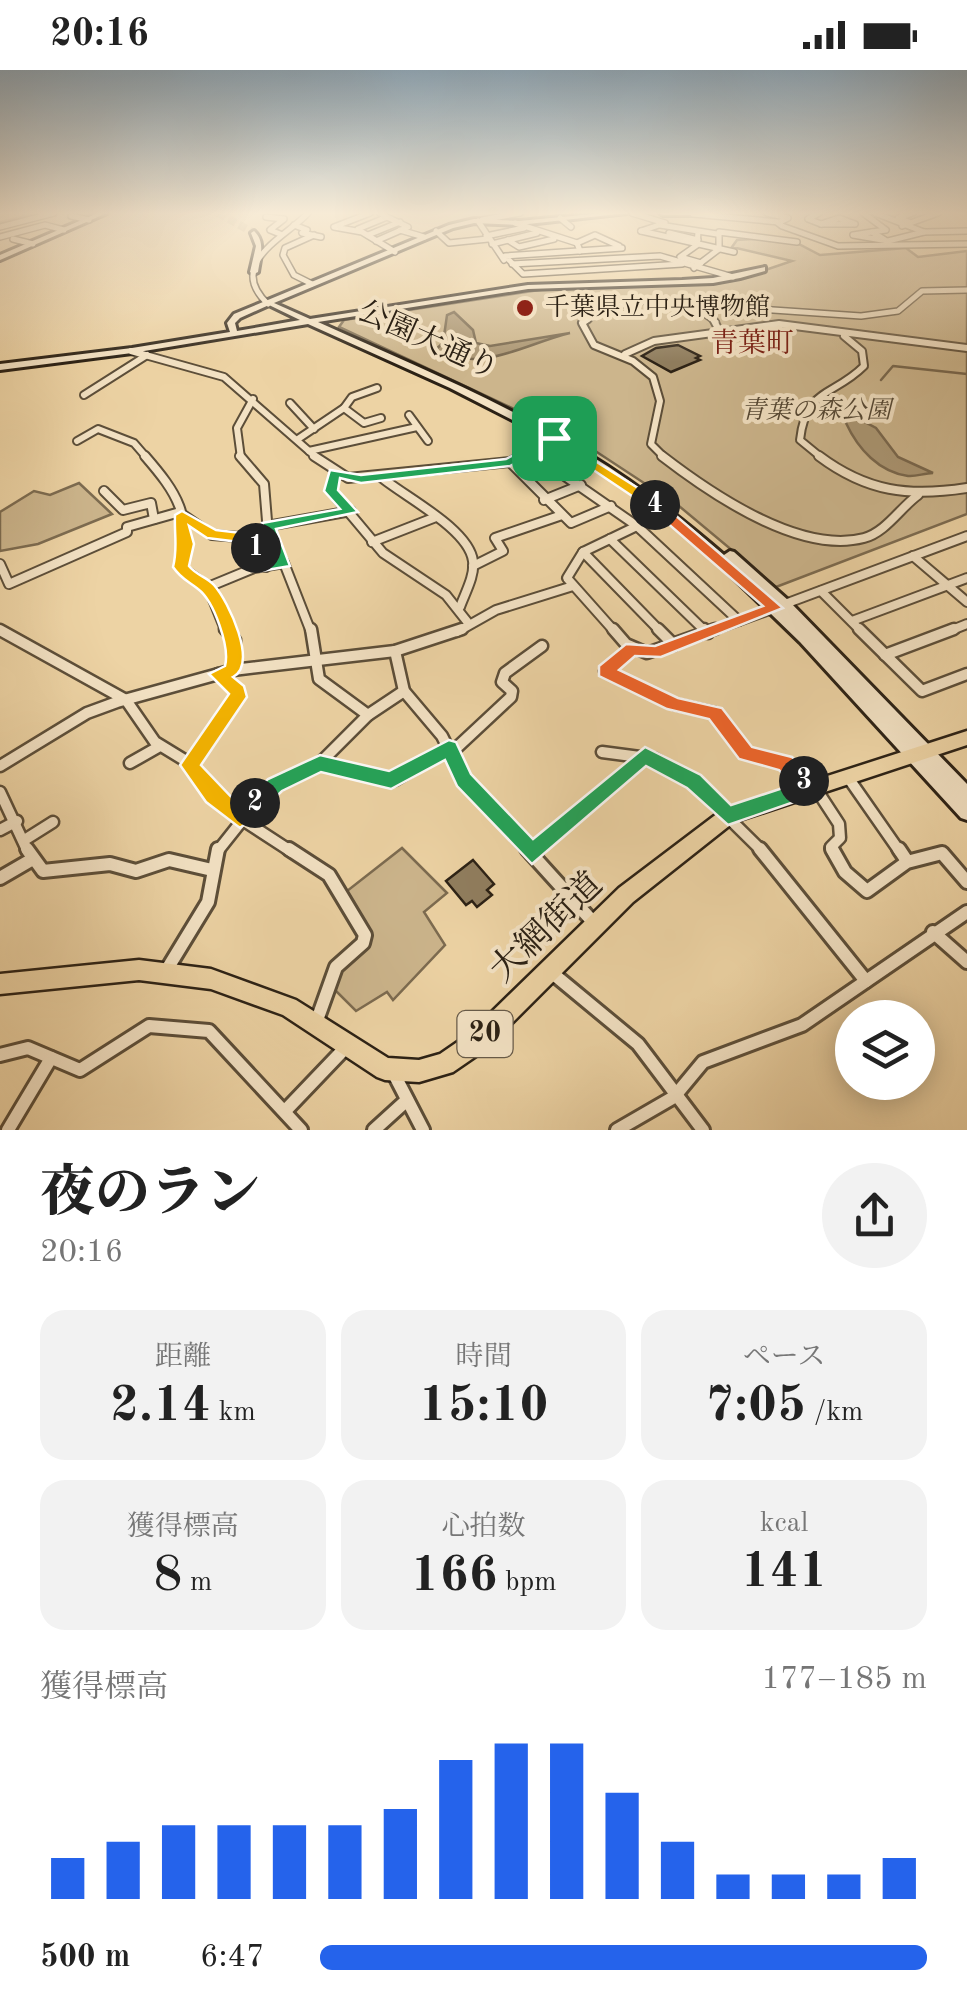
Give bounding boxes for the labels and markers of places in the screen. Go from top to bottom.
place label: 千葉県立中央博物館 [545,293,770,321]
marker: 千葉県立中央博物館 [514,297,536,319]
pin [512,396,597,481]
pin: 4 [630,480,680,530]
pin: 1 [231,523,281,573]
pin: 3 [779,756,829,806]
pin: 2 [230,778,280,828]

